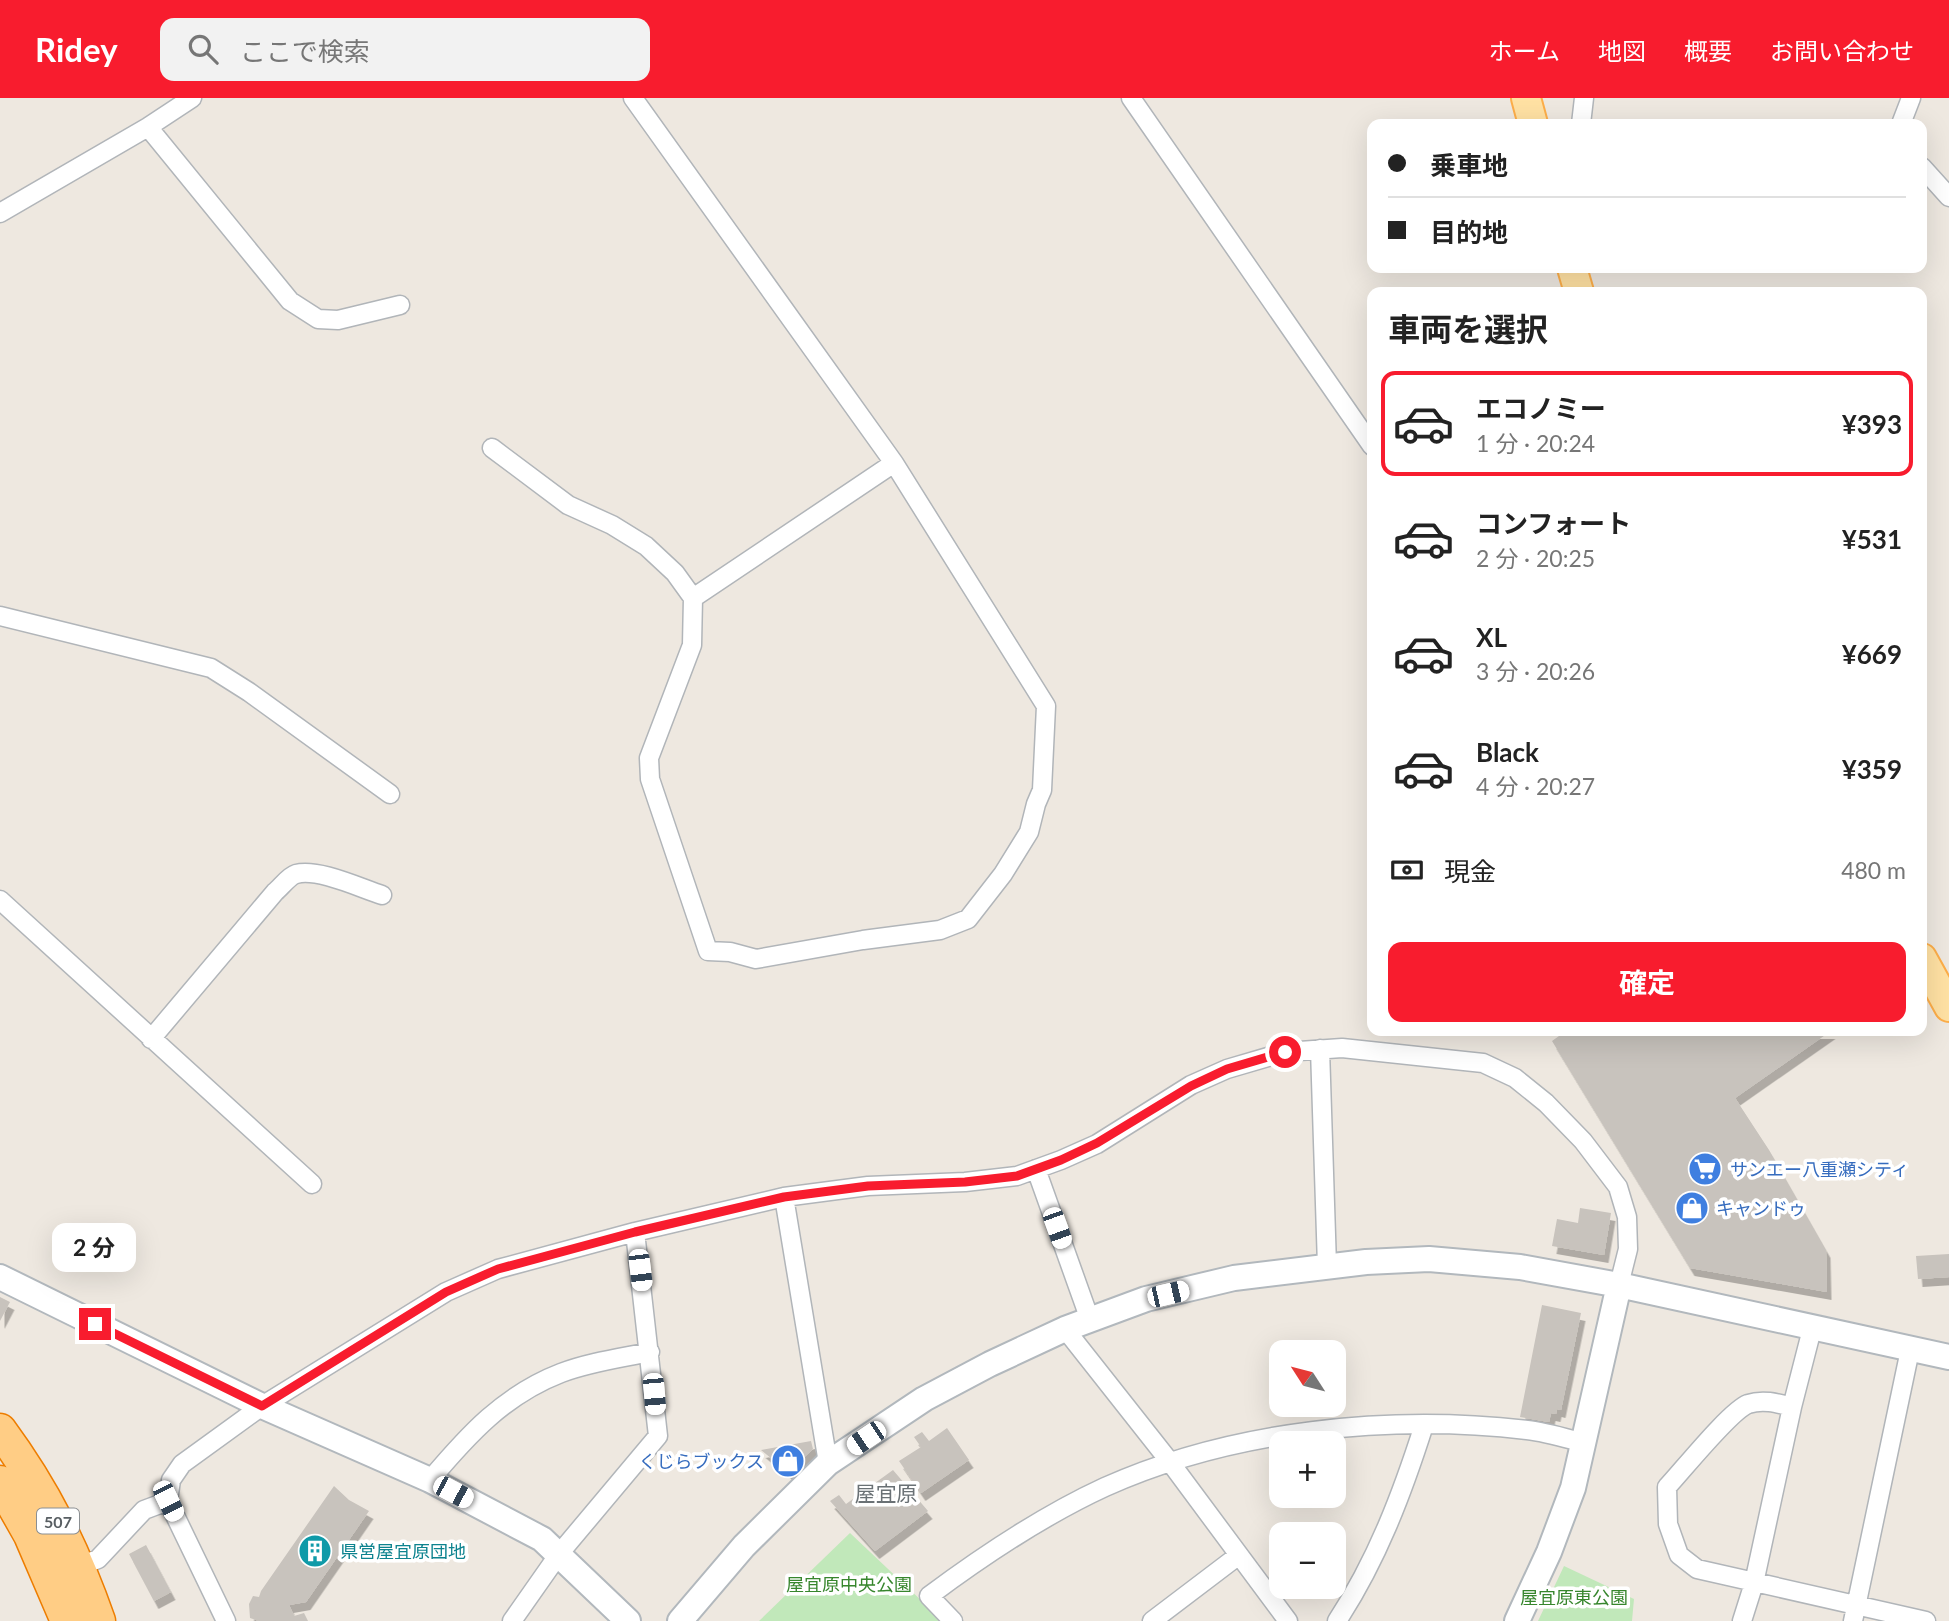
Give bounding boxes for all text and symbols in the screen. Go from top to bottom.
search box [160,18,650,81]
text: Ridey [35,29,118,69]
icon: search [184,30,222,68]
text: ここで検索 [240,35,370,67]
text: ホーム [1489,36,1560,65]
text: 地図 [1598,36,1646,65]
text: 概要 [1684,36,1732,65]
text: お問い合わせ [1770,36,1914,65]
text: 乗車地 [1430,149,1508,181]
text: 目的地 [1430,216,1508,248]
text: 車両を選択 [1388,309,1548,348]
icon: car [1392,392,1455,455]
text: エコノミー [1476,392,1606,424]
text: ¥393 [1842,408,1902,440]
text: 1 分 · 20:24 [1476,429,1595,457]
icon: car [1392,507,1455,570]
text: コンフォート [1476,507,1631,539]
text: ¥531 [1842,523,1902,555]
text: 2 分 · 20:25 [1476,544,1595,572]
text: XL [1476,621,1507,653]
icon: car [1392,622,1455,685]
text: ¥669 [1842,638,1902,670]
text: 3 分 · 20:26 [1476,657,1595,685]
text: Black [1476,736,1539,768]
icon: car [1392,737,1455,800]
text: ¥359 [1842,753,1902,785]
text: 4 分 · 20:27 [1476,772,1595,800]
icon: cash [1388,851,1426,889]
text: 現金 [1444,855,1496,887]
text: 480 m [1841,856,1906,884]
button: 確定 [1388,942,1906,1022]
route start [1269,1036,1301,1068]
supermarket icon: サンエー八重瀬シティ [1686,1150,1724,1188]
place label: サンエー八重瀬シティ [1730,1158,1909,1180]
shop icon: キャンドゥ [1673,1189,1711,1227]
place label: キャンドゥ [1716,1197,1806,1219]
car [1040,1205,1075,1251]
callout: 2 分 [53,1222,137,1272]
text: 2 分 [73,1233,115,1261]
car [628,1248,653,1292]
car [1146,1279,1191,1309]
route end [79,1308,111,1340]
north arrow [1269,1340,1346,1418]
map controls [1269,1340,1346,1599]
car [642,1372,667,1416]
car [843,1418,890,1458]
button: + [1269,1431,1346,1508]
shop icon: くじらブックス [769,1442,807,1480]
place label: くじらブックス [639,1450,764,1472]
car [430,1473,477,1511]
car [150,1478,187,1524]
district label: 屋宜原 [855,1480,918,1505]
road number: 507 [37,1508,79,1534]
button: − [1269,1522,1346,1599]
building icon: 県営屋宜原団地 [296,1532,334,1570]
place label: 県営屋宜原団地 [340,1540,466,1562]
park label: 屋宜原中央公園 [786,1573,912,1595]
park label: 屋宜原東公園 [1520,1586,1628,1608]

